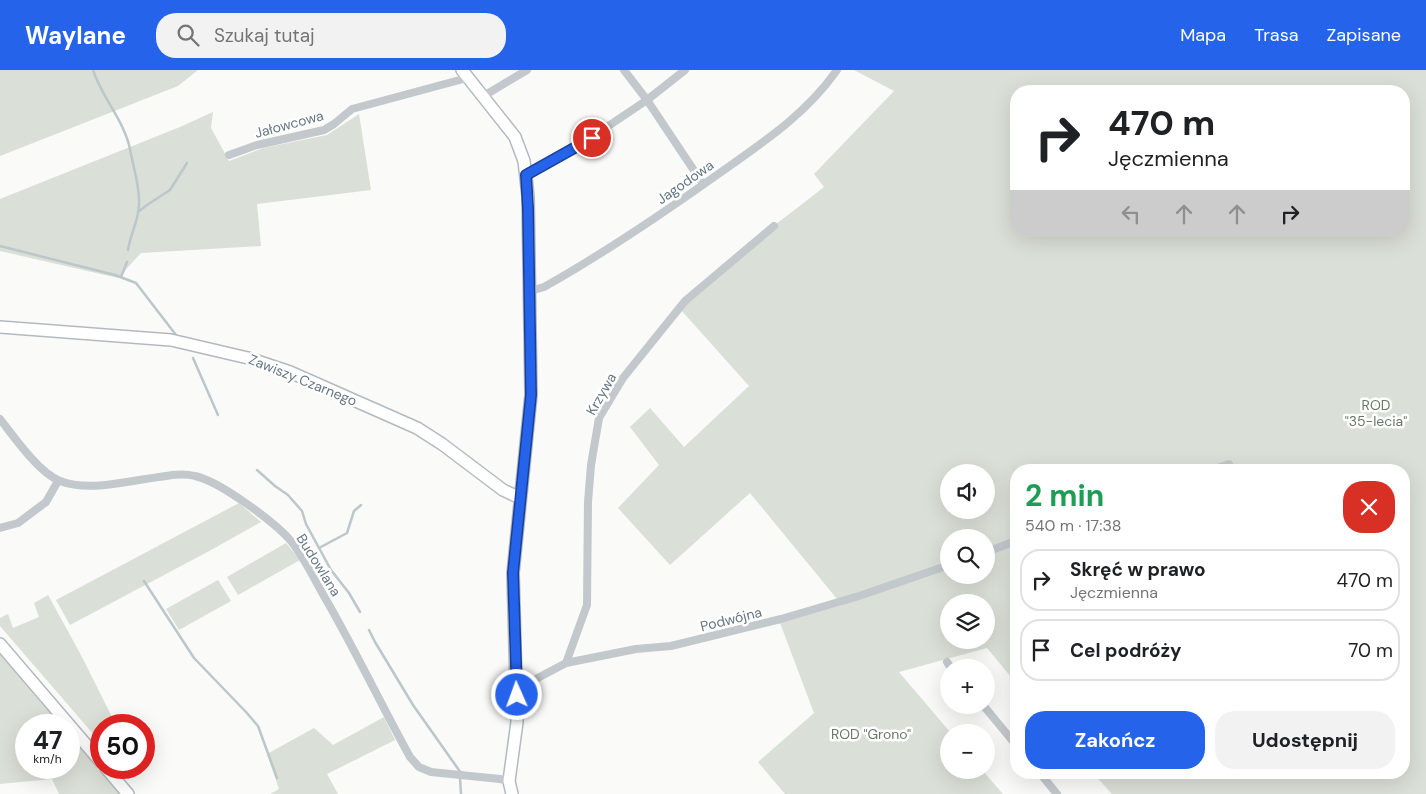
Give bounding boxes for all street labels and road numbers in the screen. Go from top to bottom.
street label: Jałowcowa [253,106,325,142]
street label: Jagodowa [653,156,717,208]
street label: Zawiszy Czarnego [246,350,360,410]
street label: Krzywa [582,370,620,418]
street label: Budowlana [293,530,345,600]
street label: Podwójna [698,603,764,635]

